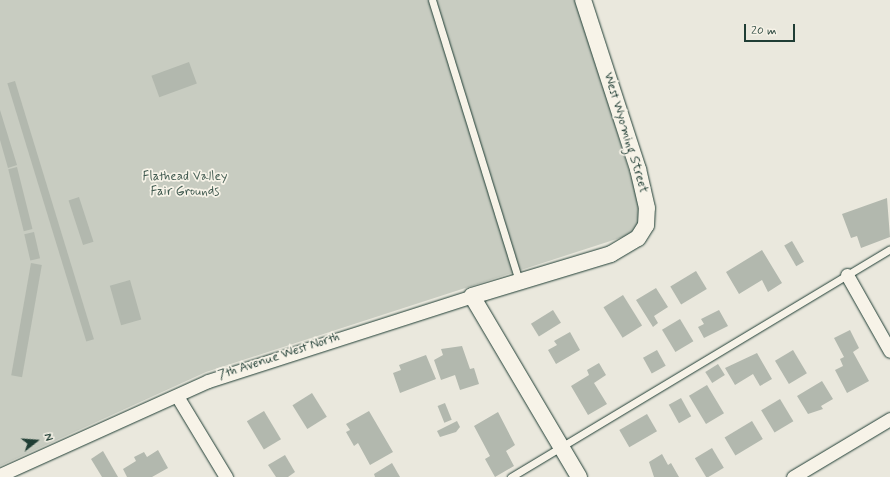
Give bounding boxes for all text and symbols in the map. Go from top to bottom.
scale bar [746,16,797,42]
text: 20 m [751,23,777,39]
street label: West Wyoming Street [599,71,651,195]
park label: Flathead Valley Fair Grounds [144,170,226,201]
street label: 7th Avenue West North [216,330,342,384]
north arrow [16,421,56,461]
text: N [40,432,55,443]

